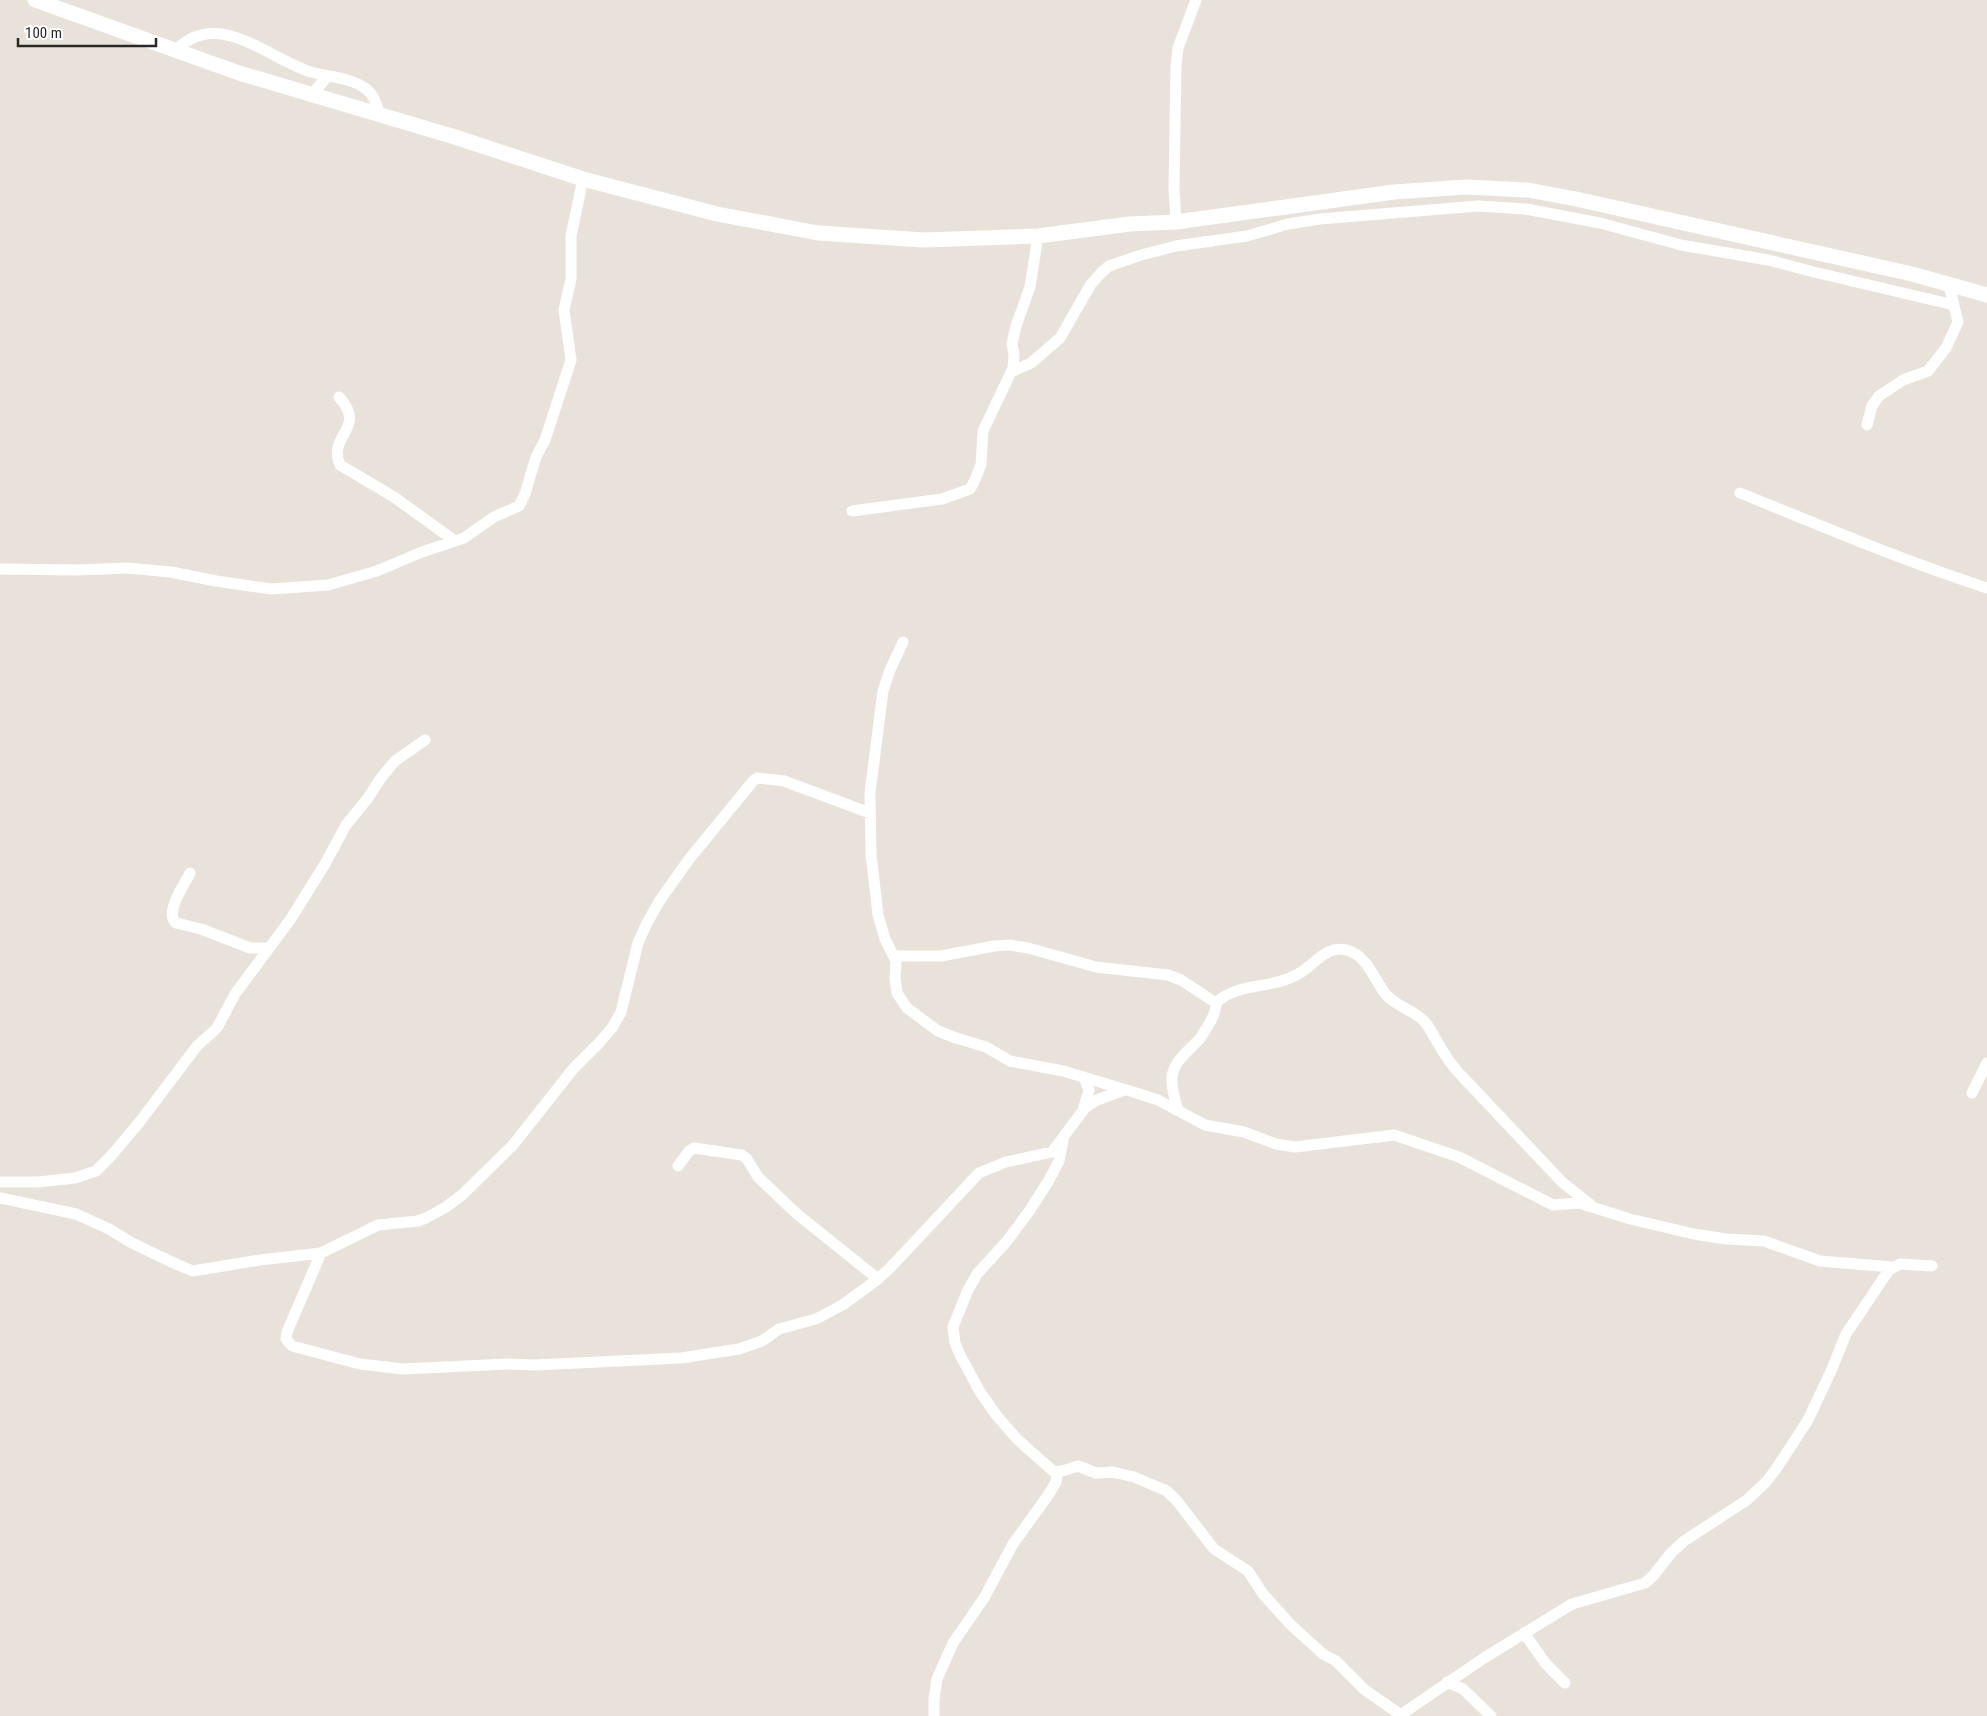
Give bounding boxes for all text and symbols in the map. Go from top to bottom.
scale bar [18,15,155,47]
text: 100 m [25,24,62,42]

